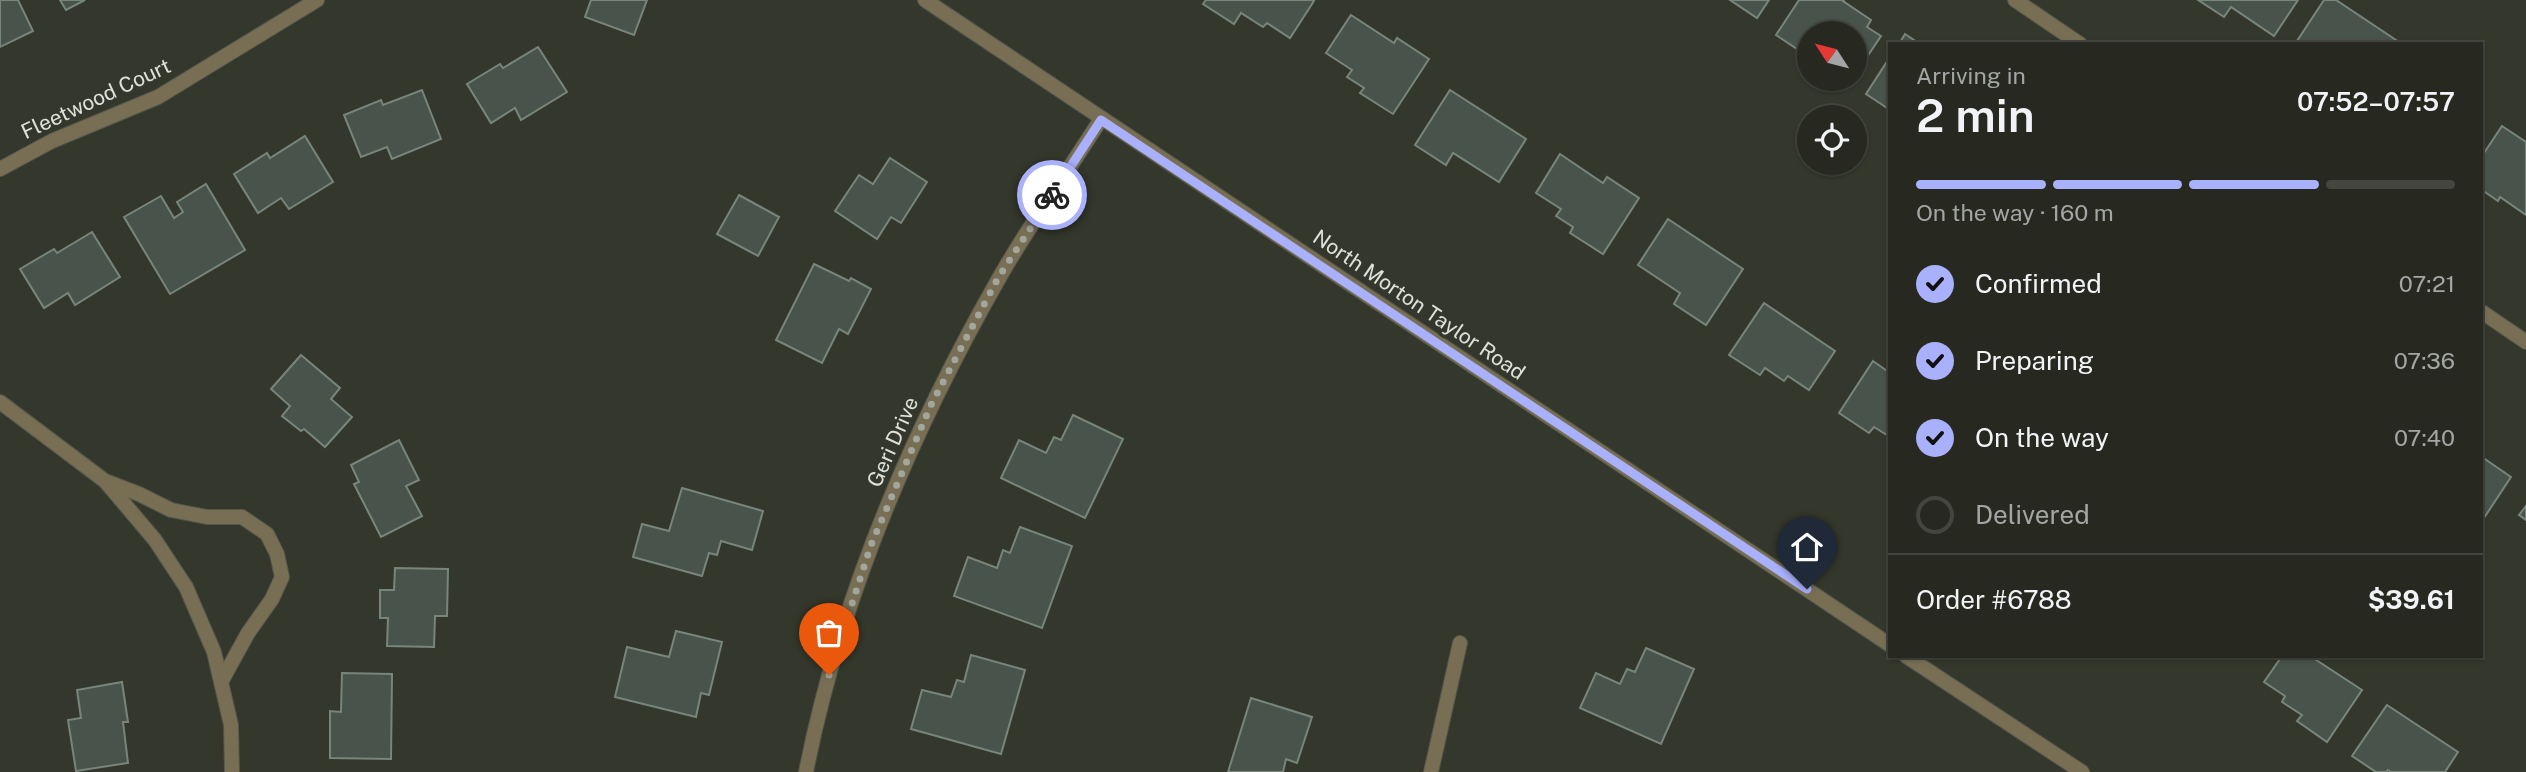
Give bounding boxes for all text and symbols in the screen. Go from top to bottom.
north arrow [1797,21,1867,91]
map controls [1797,21,1867,175]
street label: Fleetwood Court [17,53,174,144]
text: Arriving in [1916,62,2026,89]
text: 07:52–07:57 [2297,86,2455,117]
text: 2 min [1916,88,2035,142]
button: locate [1797,105,1867,175]
courier [1017,160,1087,230]
icon: bike [1033,176,1071,214]
text: On the way · 160 m [1916,199,2114,226]
street label: North Morton Taylor Road [1308,224,1530,385]
icon: check [1916,265,1954,303]
text: Confirmed [1975,268,2102,299]
text: 07:21 [2399,270,2455,297]
icon: check [1916,342,1954,380]
text: Preparing [1975,345,2094,376]
text: 07:36 [2394,347,2455,374]
street label: Geri Drive [862,393,923,491]
icon: check [1916,419,1954,457]
text: On the way [1975,422,2109,453]
text: 07:40 [2394,424,2455,451]
text: Delivered [1975,499,2090,530]
pin [1777,517,1837,589]
icon: home [1788,528,1826,566]
text: Order #6788 [1916,584,2072,615]
text: $39.61 [2368,584,2455,615]
pin [799,603,859,675]
icon: bag [810,614,848,652]

